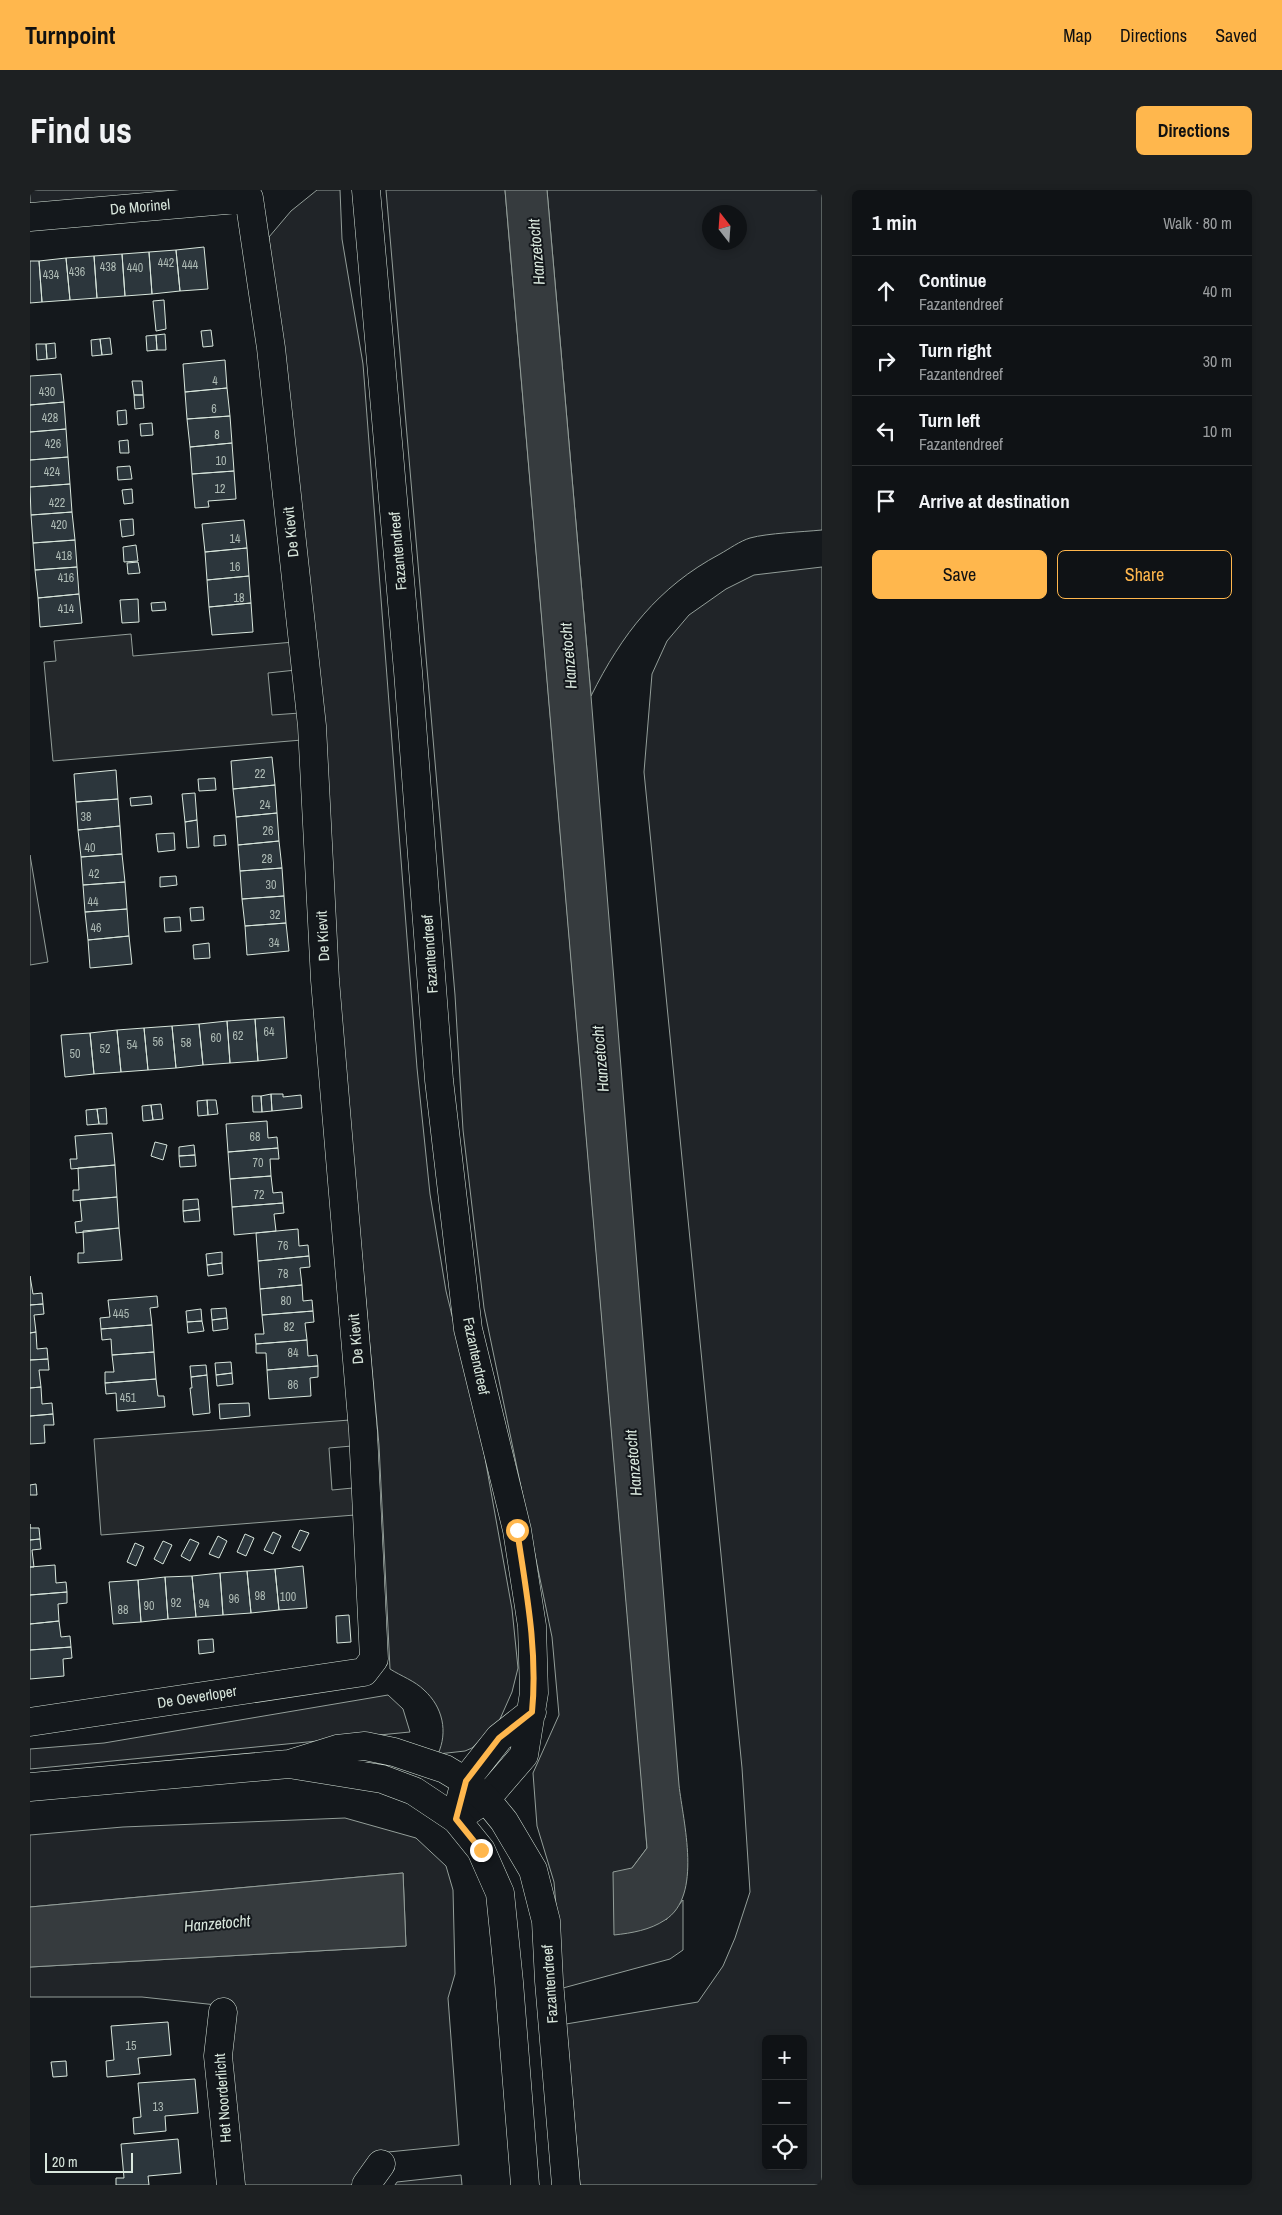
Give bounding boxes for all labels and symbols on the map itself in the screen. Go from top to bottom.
street label: De Morinel [109,193,171,220]
north arrow [702,205,747,250]
water label: Hanzetocht [522,218,550,286]
house number: 442 [158,255,174,271]
house number: 444 [182,257,199,273]
house number: 438 [100,259,116,275]
house number: 440 [127,260,143,276]
house number: 436 [69,264,85,280]
house number: 434 [43,267,60,283]
house number: 4 [212,373,218,389]
house number: 430 [39,384,55,400]
house number: 6 [211,401,217,417]
house number: 428 [42,410,58,426]
house number: 8 [214,427,220,443]
house number: 426 [45,436,61,452]
house number: 10 [216,453,226,469]
house number: 424 [44,464,61,480]
house number: 12 [215,481,225,497]
house number: 422 [49,495,65,511]
street label: De Kievit [277,505,304,558]
street label: Fazantendreef [384,510,411,591]
house number: 420 [51,517,67,533]
house number: 14 [230,531,241,547]
house number: 418 [56,548,72,564]
house number: 16 [230,559,240,575]
house number: 416 [58,570,74,586]
house number: 18 [234,590,244,606]
house number: 414 [58,601,75,617]
water label: Hanzetocht [554,622,582,690]
house number: 22 [255,766,265,782]
house number: 24 [260,797,271,813]
house number: 38 [81,809,91,825]
house number: 26 [263,823,273,839]
house number: 40 [85,840,95,856]
house number: 28 [262,851,272,867]
house number: 42 [89,866,99,882]
house number: 30 [266,877,276,893]
house number: 44 [88,894,99,910]
house number: 32 [270,907,280,923]
street label: De Kievit [311,910,334,962]
street label: Fazantendreef [416,913,443,994]
house number: 46 [91,920,101,936]
house number: 34 [269,935,280,951]
house number: 64 [264,1024,275,1040]
water label: Hanzetocht [586,1025,614,1093]
house number: 62 [233,1028,243,1044]
house number: 60 [211,1030,221,1046]
house number: 56 [153,1034,163,1050]
house number: 58 [181,1035,191,1051]
house number: 54 [127,1037,138,1053]
house number: 52 [100,1041,110,1057]
house number: 50 [70,1046,80,1062]
house number: 68 [250,1129,260,1145]
house number: 70 [253,1155,263,1171]
house number: 72 [254,1187,264,1203]
house number: 76 [278,1238,288,1254]
house number: 78 [278,1266,288,1282]
house number: 80 [281,1293,291,1309]
house number: 445 [113,1306,130,1322]
street label: De Kievit [343,1312,368,1365]
street label: Fazantendreef [458,1315,495,1397]
house number: 82 [284,1319,294,1335]
house number: 84 [288,1345,299,1361]
house number: 86 [288,1377,298,1393]
house number: 451 [120,1390,137,1406]
water label: Hanzetocht [619,1429,647,1497]
route start [506,1519,529,1542]
house number: 98 [255,1588,265,1604]
house number: 100 [280,1589,296,1605]
house number: 96 [229,1591,239,1607]
house number: 92 [171,1595,181,1611]
house number: 94 [199,1596,210,1612]
house number: 90 [144,1598,154,1614]
house number: 88 [118,1602,128,1618]
street label: De Oeverloper [156,1680,238,1713]
route end [470,1839,493,1862]
water label: Hanzetocht [183,1909,251,1937]
street label: Fazantendreef [536,1943,563,2024]
house number: 15 [126,2038,137,2054]
street label: Het Noorderlicht [209,2052,236,2143]
house number: 13 [153,2099,163,2115]
scale bar [45,2150,132,2173]

